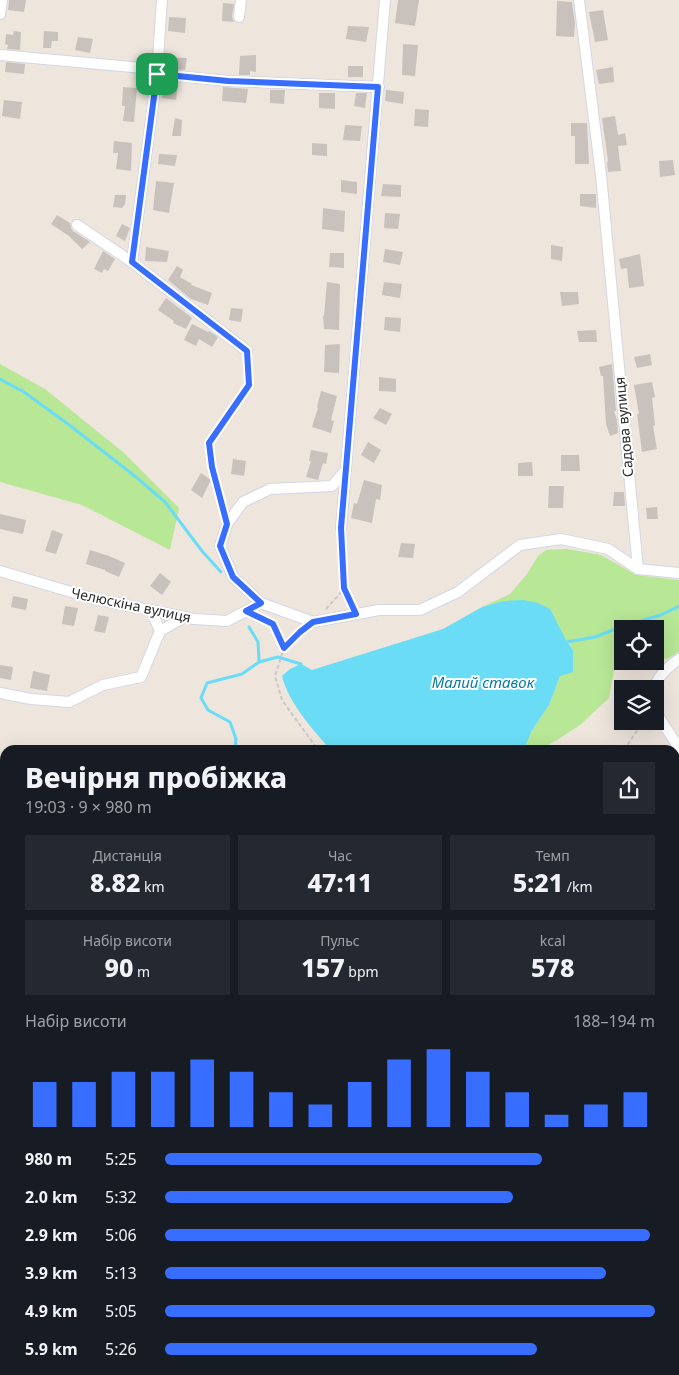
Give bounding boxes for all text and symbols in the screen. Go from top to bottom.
pin [136,53,178,95]
icon: arrive [143,60,171,88]
street label: Садова вулиця [610,376,637,478]
street label: Челюскіна вулиця [69,583,193,627]
map controls [614,620,664,730]
button: locate [614,620,664,670]
water label: Малий ставок [432,672,536,692]
button: layers [614,680,664,730]
text: Вечірня пробіжка [25,758,287,796]
button: share [603,762,655,814]
text: 19:03 · 9 × 980 m [25,796,152,818]
text: Дистанція [93,846,162,865]
text: Час [328,846,352,865]
text: Темп [536,846,570,865]
text: 8.82 [90,865,140,899]
text: 47:11 [308,865,372,899]
text: 5:21 [513,865,563,899]
text: km [140,877,165,896]
text: /km [563,877,593,896]
text: Набір висоти [83,931,172,950]
text: Пульс [320,931,360,950]
text: kcal [540,931,566,950]
text: 90 [105,950,133,984]
text: 157 [301,950,345,984]
text: 578 [531,950,574,984]
text: m [133,962,150,981]
text: bpm [345,962,379,981]
text: Набір висоти [25,1010,127,1032]
text: 188–194 m [573,1010,655,1032]
text: 980 m [25,1148,72,1170]
text: 5:25 [105,1148,137,1170]
text: 2.0 km [25,1186,77,1208]
text: 5:32 [105,1186,137,1208]
text: 2.9 km [25,1224,77,1246]
text: 5:06 [105,1224,137,1246]
text: 3.9 km [25,1262,77,1284]
text: 5:13 [105,1262,137,1284]
text: 4.9 km [25,1300,77,1322]
text: 5:05 [105,1300,137,1322]
text: 5.9 km [25,1338,77,1360]
text: 5:26 [105,1338,137,1360]

